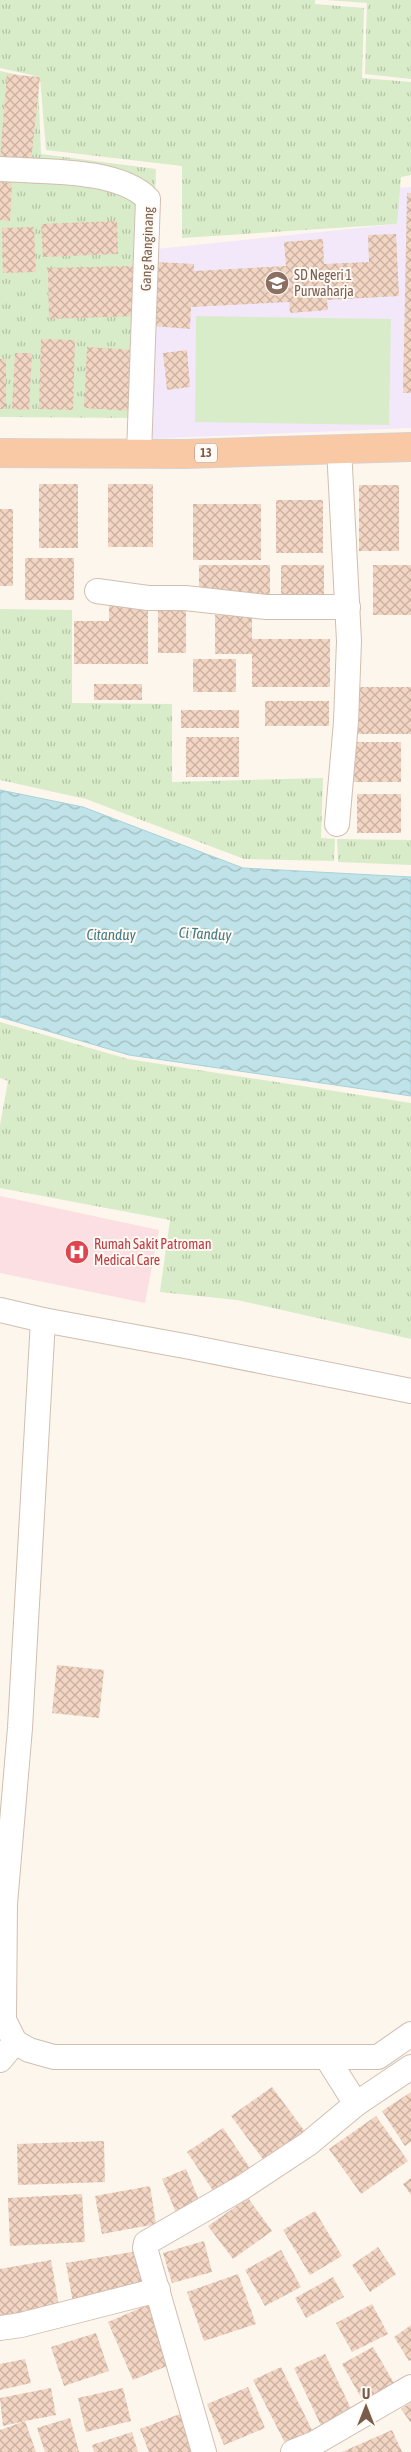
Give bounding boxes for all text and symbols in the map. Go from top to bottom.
street label: Gang Ranginang [138,207,156,291]
place label: SD Negeri 1 Purwaharja [294,267,354,299]
school or university icon: SD Negeri 1 Purwaharja [264,270,290,296]
road number: 13 [195,443,217,462]
water label: Ci Tanduy [178,924,233,943]
water label: Citanduy [86,926,136,943]
place label: Rumah Sakit Patroman Medical Care [94,1236,212,1268]
hospital icon: Rumah Sakit Patroman Medical Care [64,1239,90,1265]
north arrow [341,2382,391,2432]
text: U [362,2386,370,2402]

